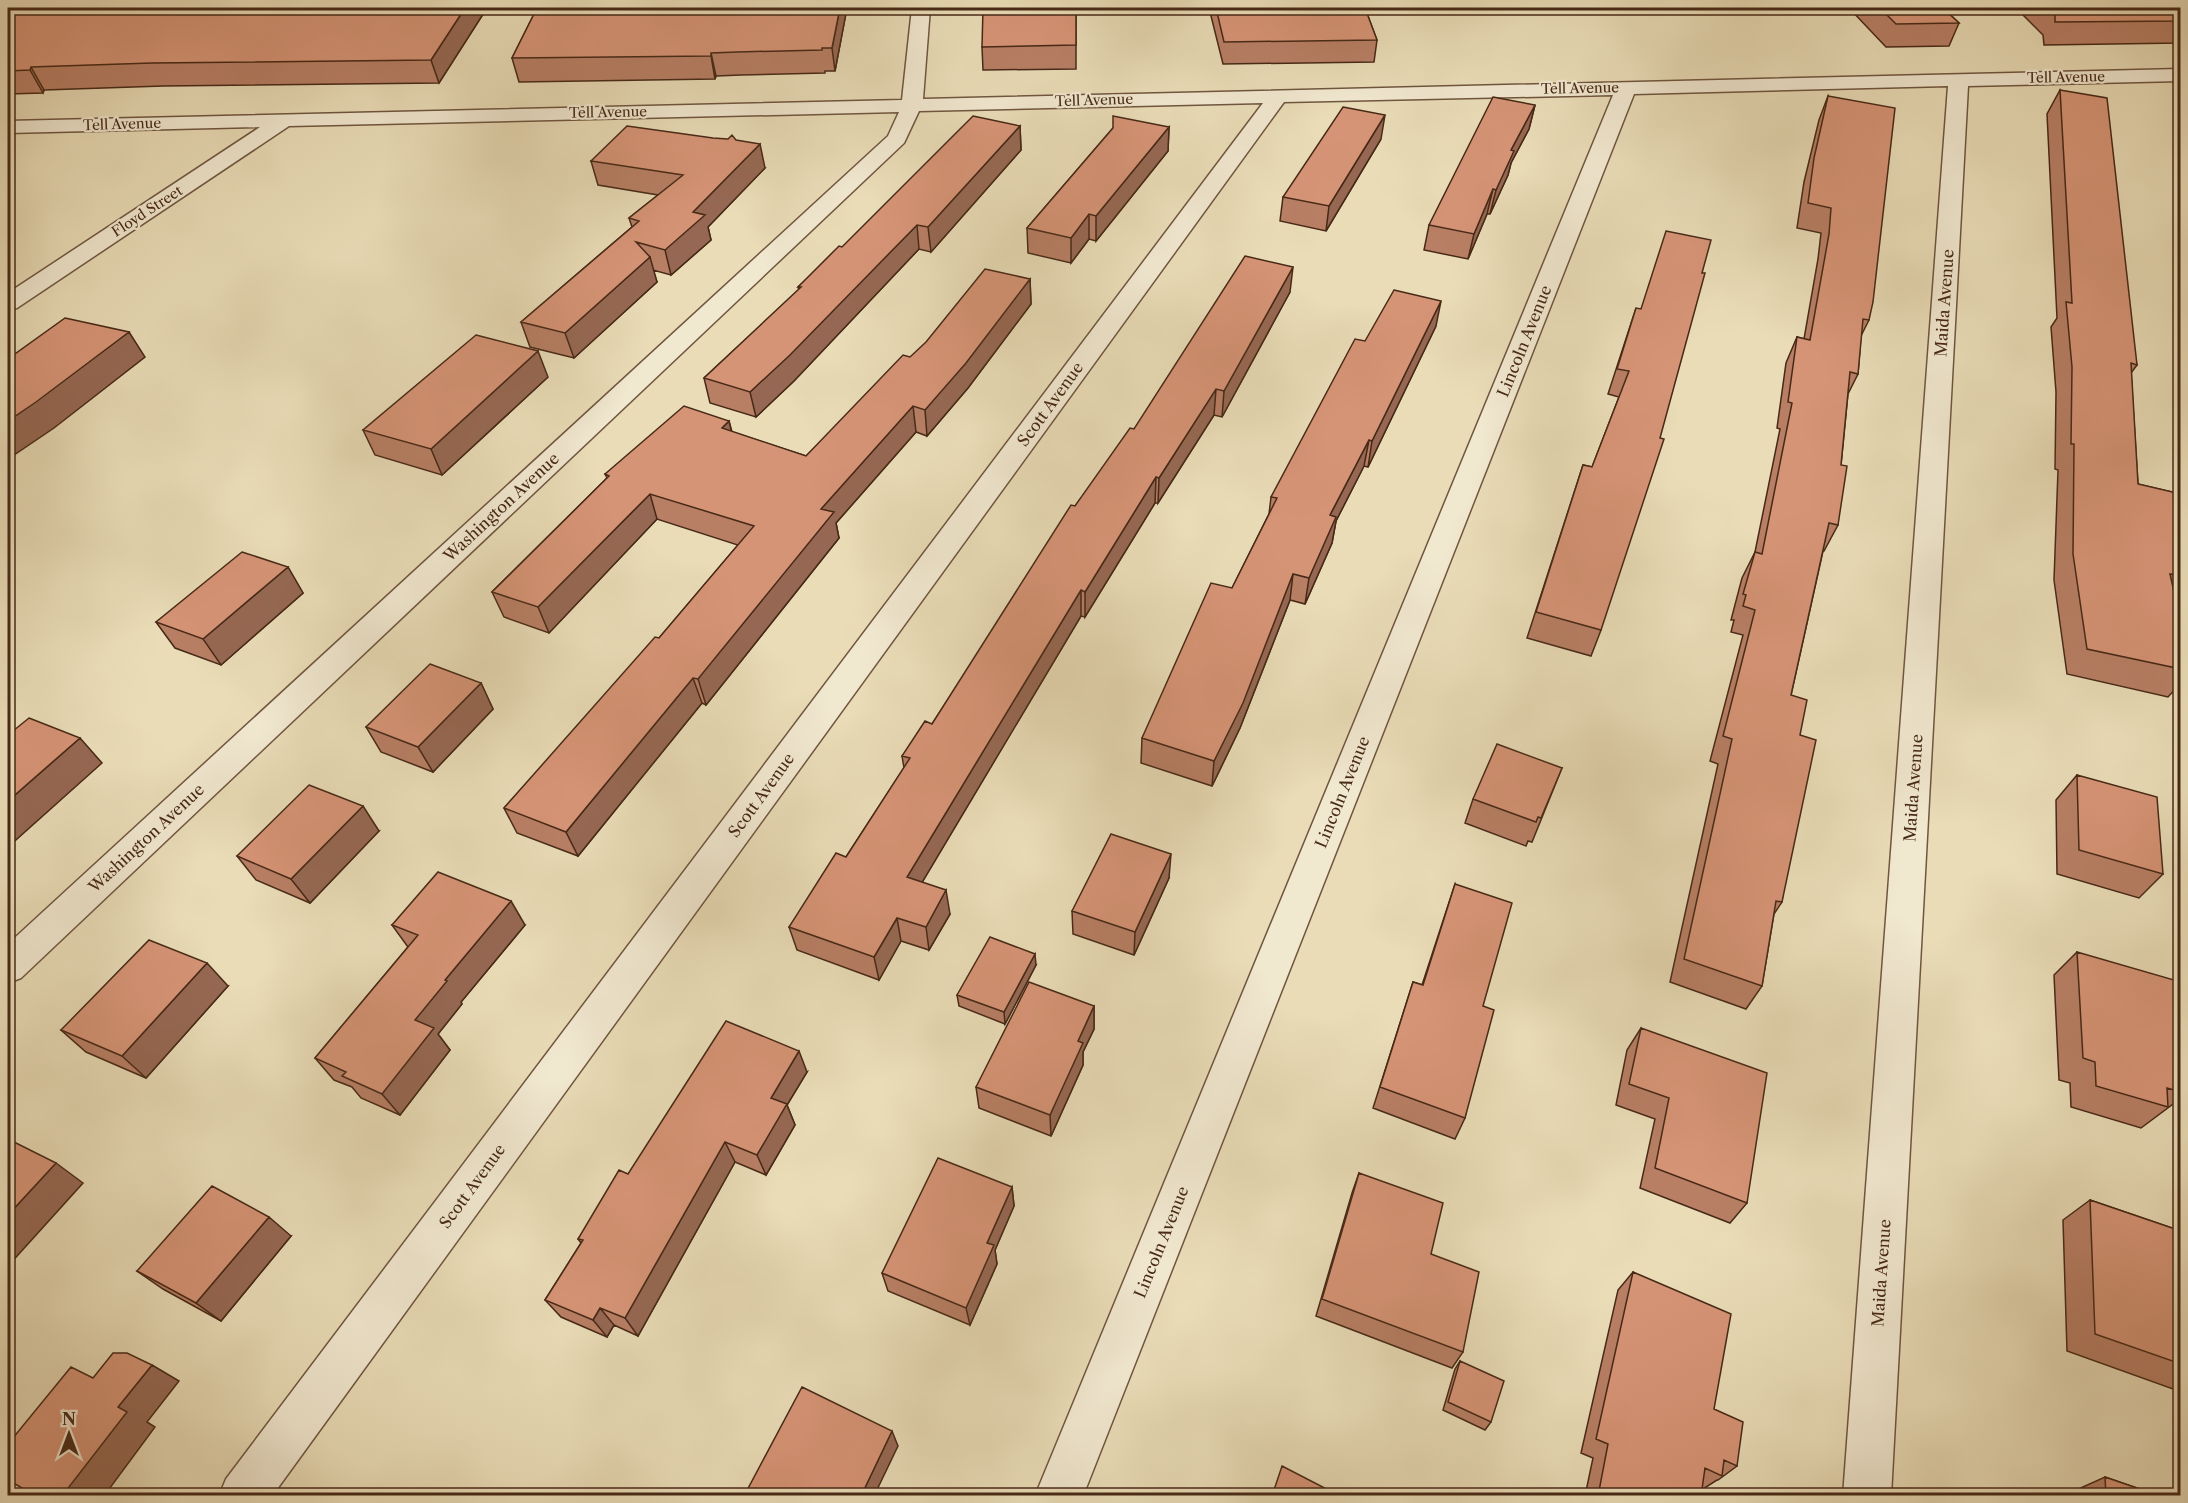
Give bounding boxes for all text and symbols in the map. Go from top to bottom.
street label: Tell Avenue [2027,67,2105,87]
street label: Tell Avenue [1541,78,1619,98]
street label: Tell Avenue [1055,90,1134,110]
street label: Tell Avenue [569,102,647,122]
street label: Tell Avenue [83,114,162,134]
street label: Floyd Street [108,181,186,241]
street label: Maida Avenue [1930,248,1958,357]
street label: Lincoln Avenue [1492,282,1556,400]
street label: Scott Avenue [1013,358,1087,450]
street label: Washington Avenue [438,448,563,566]
street label: Lincoln Avenue [1310,733,1374,851]
street label: Maida Avenue [1899,733,1927,842]
street label: Scott Avenue [724,749,798,841]
street label: Washington Avenue [83,779,208,897]
street label: Scott Avenue [435,1140,509,1232]
street label: Lincoln Avenue [1129,1183,1193,1301]
street label: Maida Avenue [1867,1218,1895,1327]
north arrow [39,1404,99,1464]
text: N [62,1409,76,1429]

